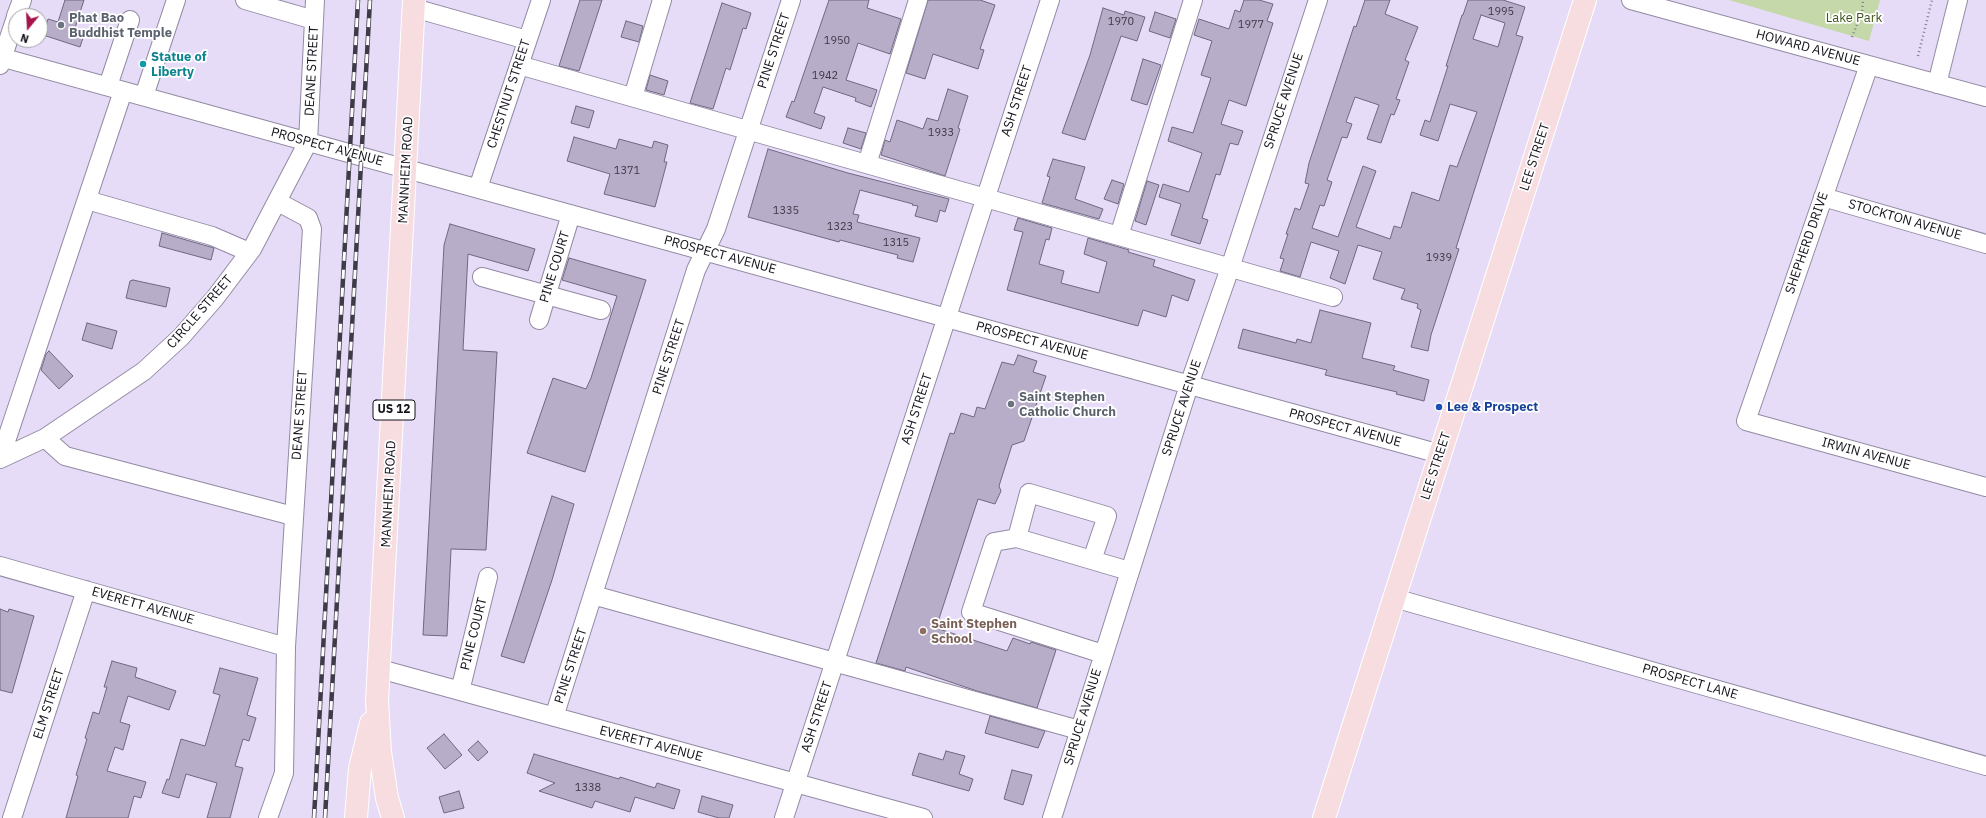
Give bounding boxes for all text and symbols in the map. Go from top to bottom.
house number: 1995 [1488,5,1514,19]
north arrow [8,8,48,48]
place label: Phat Bao Buddhist Temple [69,10,172,41]
park label: Lake Park [1826,10,1882,26]
street label: PINE STREET [754,11,794,91]
house number: 1970 [1108,15,1134,29]
house number: 1977 [1238,18,1264,32]
marker: Phat Bao Buddhist Temple [56,20,66,30]
street label: DEANE STREET [302,26,322,116]
street label: HOWARD AVENUE [1754,27,1862,69]
text: N [19,31,31,46]
house number: 1950 [824,34,850,48]
street label: CHESTNUT STREET [484,37,534,151]
place label: Statue of Liberty [151,49,206,80]
street label: SPRUCE AVENUE [1261,51,1307,151]
marker: Statue of Liberty [138,59,148,69]
street label: ASH STREET [998,63,1036,139]
house number: 1942 [812,69,838,83]
street label: MANNHEIM ROAD [395,116,417,224]
street label: LEE STREET [1517,121,1553,193]
street label: PROSPECT AVENUE [269,124,385,170]
house number: 1933 [928,126,954,140]
house number: 1371 [614,164,640,178]
street label: SHEPHERD DRIVE [1782,190,1832,296]
street label: STOCKTON AVENUE [1846,196,1964,244]
house number: 1335 [773,204,799,218]
house number: 1323 [827,220,853,234]
street label: PINE COURT [537,229,573,305]
street label: PROSPECT AVENUE [662,232,778,278]
house number: 1315 [883,236,909,250]
house number: 1939 [1426,251,1452,265]
street label: CIRCLE STREET [164,272,236,352]
street label: PINE STREET [649,317,689,397]
street label: PROSPECT AVENUE [974,318,1090,364]
street label: SPRUCE AVENUE [1159,358,1205,458]
street label: DEANE STREET [289,369,311,461]
street label: ASH STREET [898,371,936,447]
place label: Saint Stephen Catholic Church [1019,389,1116,420]
marker: Saint Stephen Catholic Church [1006,399,1016,409]
place label: Lee & Prospect [1447,399,1538,415]
road number: US 12 [373,400,415,420]
marker: Lee & Prospect [1434,402,1444,412]
street label: PROSPECT AVENUE [1287,405,1403,451]
street label: LEE STREET [1418,430,1454,502]
street label: IRWIN AVENUE [1820,435,1912,473]
street label: MANNHEIM ROAD [378,440,400,548]
street label: EVERETT AVENUE [90,584,196,628]
street label: PINE COURT [457,596,491,672]
place label: Saint Stephen School [931,616,1017,647]
street label: PINE STREET [551,626,591,706]
marker: Saint Stephen School [918,626,928,636]
street label: PROSPECT LANE [1640,661,1740,703]
street label: ELM STREET [30,667,68,741]
street label: SPRUCE AVENUE [1061,667,1105,767]
street label: ASH STREET [798,679,836,755]
street label: EVERETT AVENUE [598,723,704,765]
house number: 1338 [575,781,601,795]

